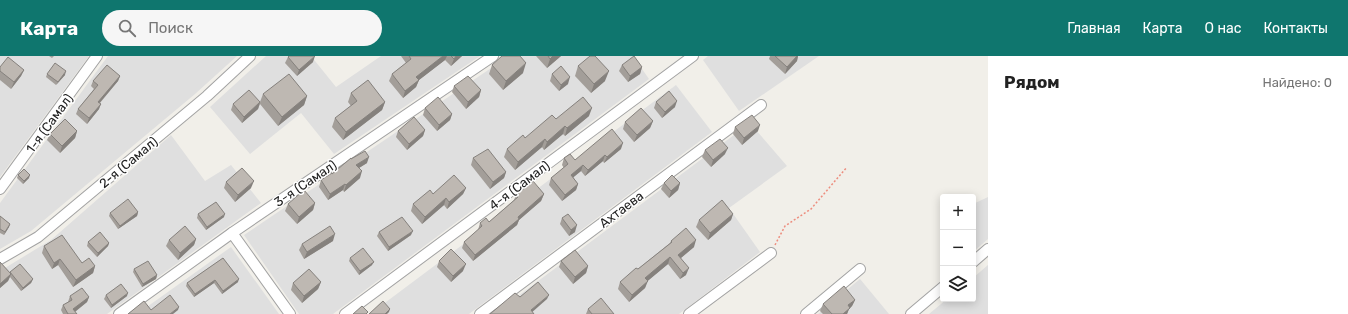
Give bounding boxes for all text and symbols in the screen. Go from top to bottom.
search box [102,10,382,46]
text: Карта [20,17,78,40]
icon: search [116,17,138,39]
text: Поиск [148,19,193,37]
text: Главная [1067,20,1121,37]
text: Карта [1143,20,1183,37]
text: О нас [1205,20,1241,37]
text: Контакты [1263,20,1328,37]
text: Рядом [1004,72,1060,92]
text: Найдено: 0 [1262,75,1332,90]
street label: 1-я (Самал) [23,91,76,156]
street label: 2-я (Самал) [96,134,160,191]
street label: 3-я (Самал) [271,157,339,210]
street label: 4-я (Самал) [486,158,553,213]
street label: Ахтаева [596,188,646,231]
map controls [940,194,976,302]
button: + [940,194,976,230]
button: − [940,230,976,266]
button: layers [940,266,976,302]

